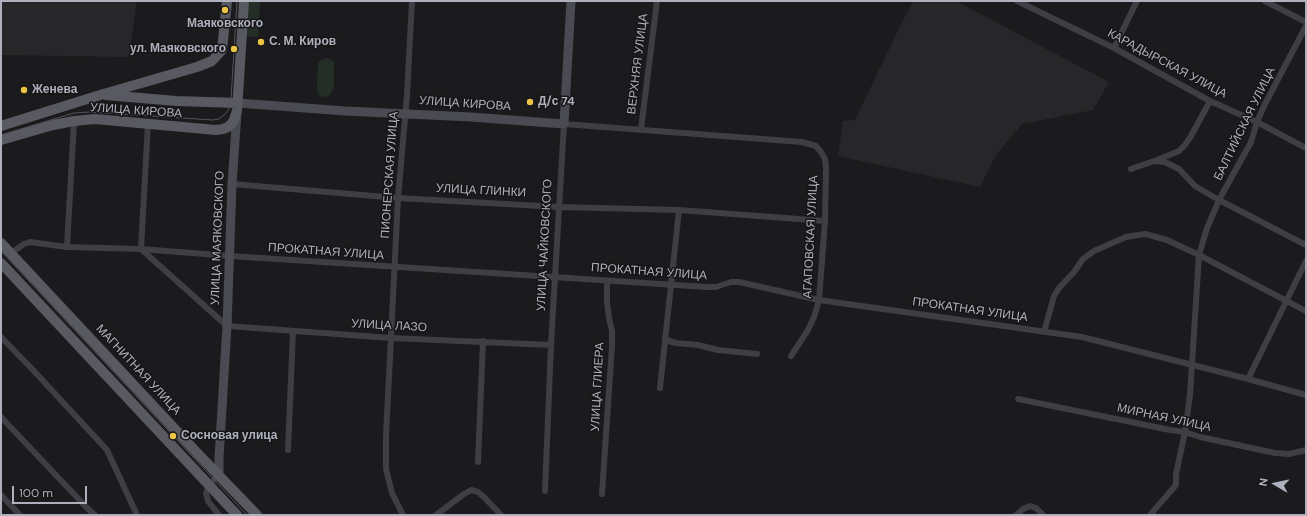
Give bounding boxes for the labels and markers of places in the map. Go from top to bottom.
marker: Маяковского [220,5,230,15]
place label: Маяковского [187,17,263,31]
place label: С. М. Киров [269,35,336,49]
marker: С. М. Киров [256,37,266,47]
place label: ул. Маяковского [130,42,226,56]
marker: ул. Маяковского [229,44,239,54]
place label: Женева [32,83,77,97]
marker: Женева [19,85,29,95]
place label: Д/с 74 [538,95,575,109]
marker: Д/с 74 [525,97,535,107]
place label: Сосновая улица [181,429,278,443]
marker: Сосновая улица [168,431,178,441]

